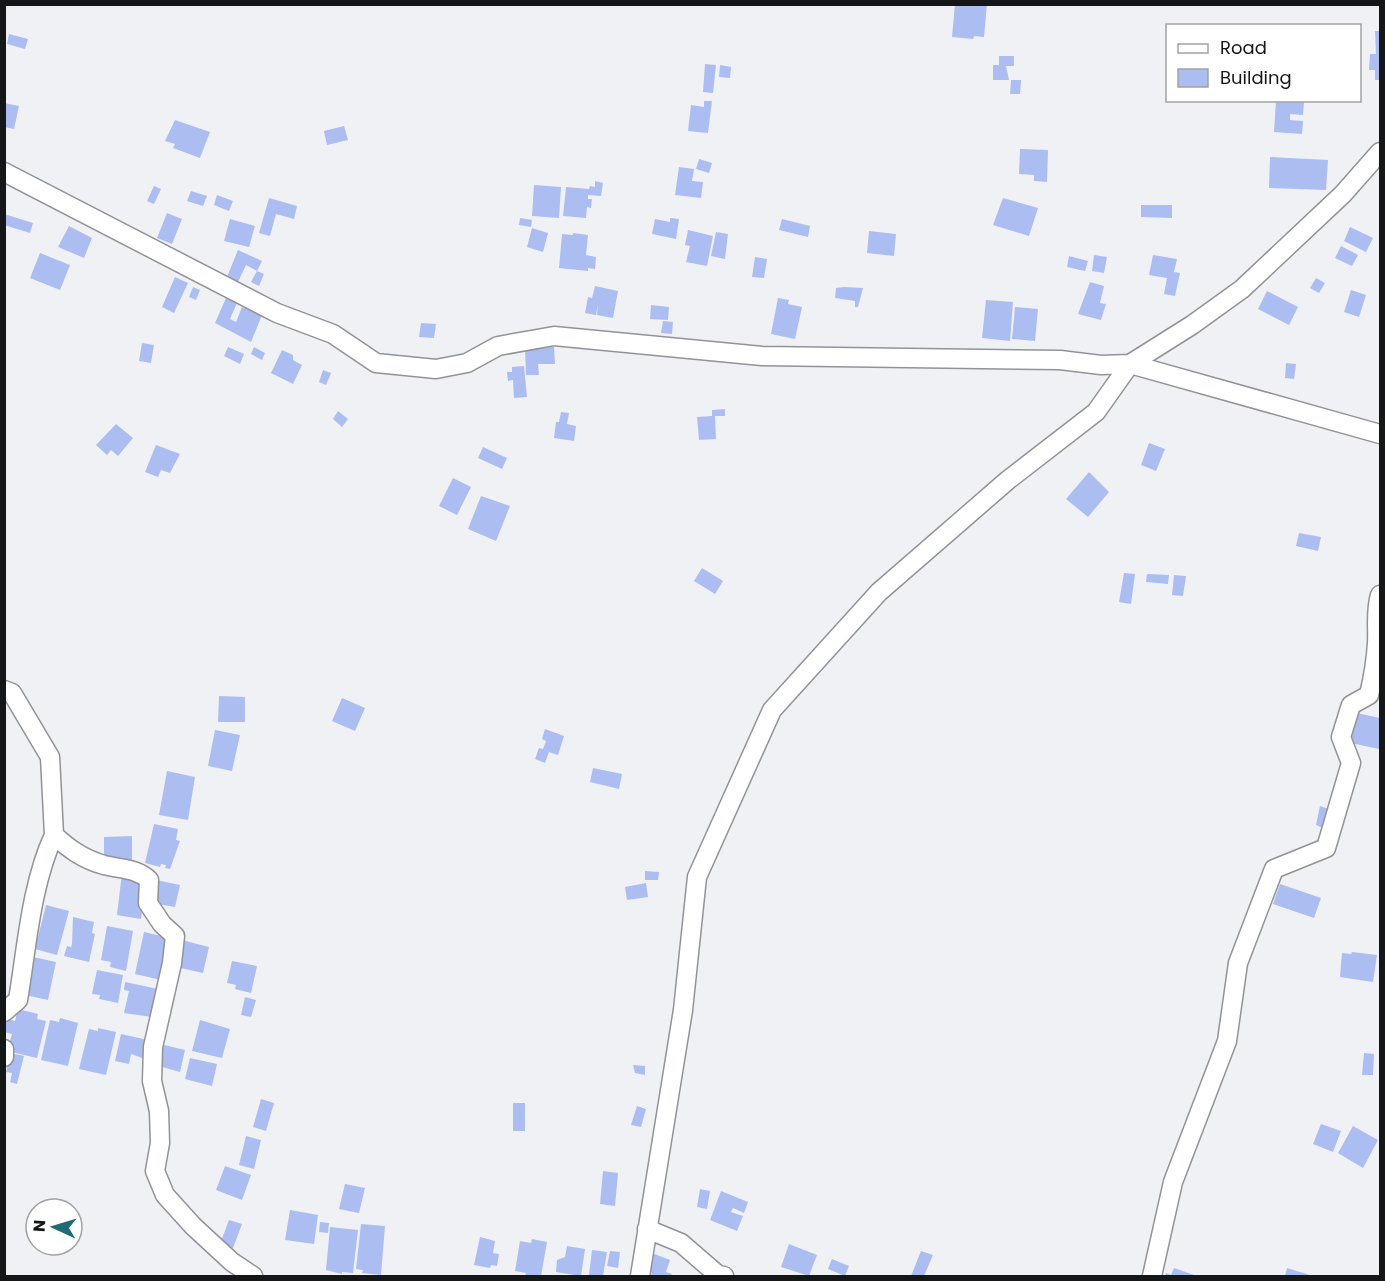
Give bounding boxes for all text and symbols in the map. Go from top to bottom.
legend [1166,24,1361,102]
text: Road [1220,35,1267,60]
text: Building [1220,65,1292,90]
north arrow [24,1197,84,1257]
text: N [28,1219,51,1233]

